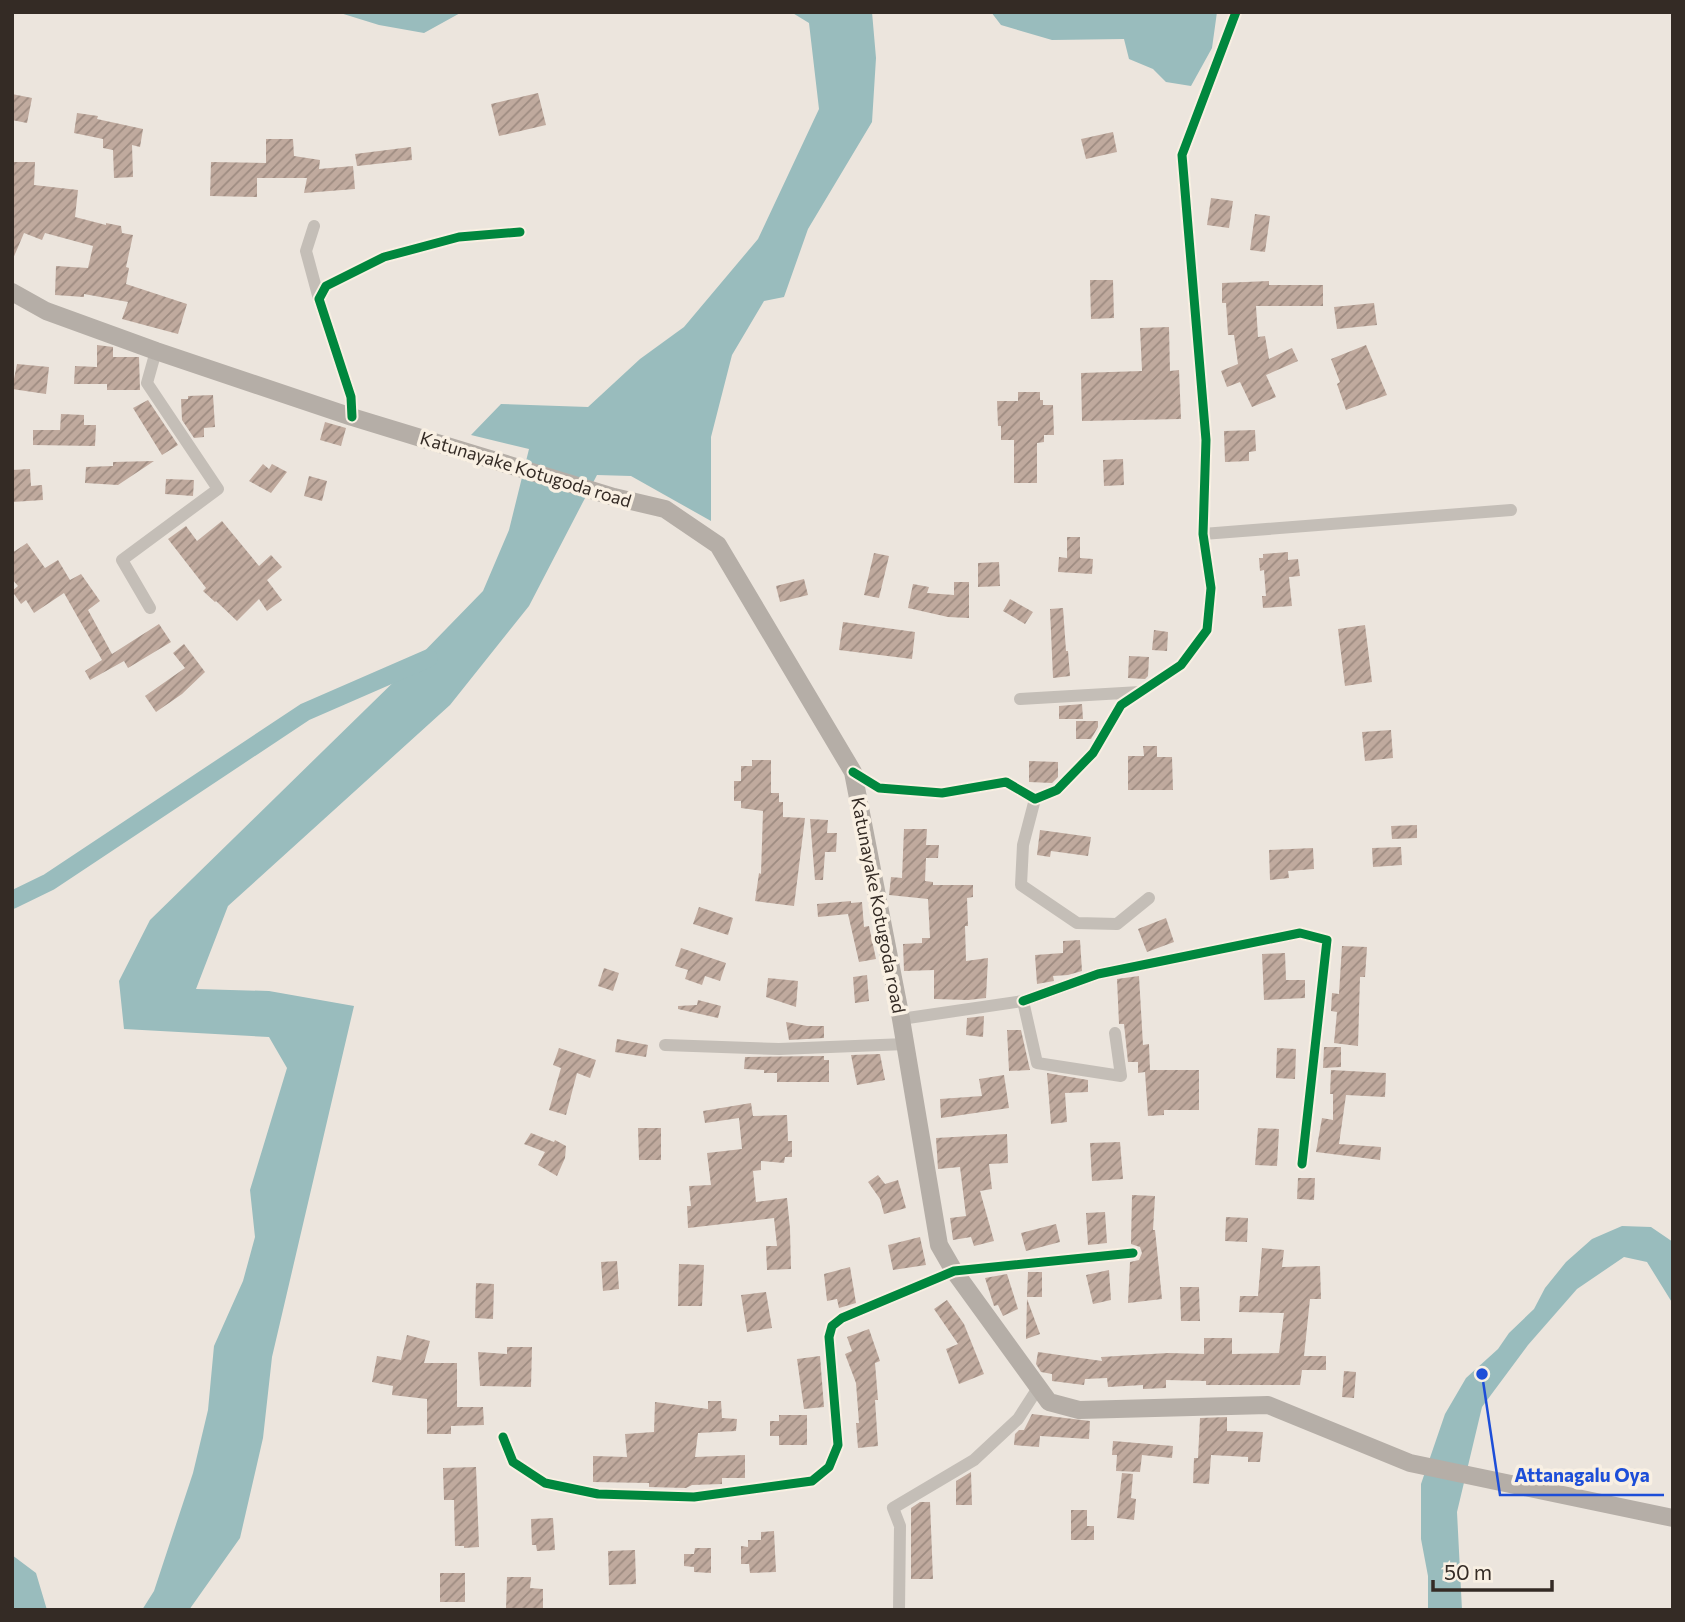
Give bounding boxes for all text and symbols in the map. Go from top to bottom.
street label: Katunayake Kotugoda road [418,426,634,512]
street label: Katunayake Kotugoda road [847,795,911,1015]
callout: Attanagalu Oya [1500,1455,1664,1495]
text: Attanagalu Oya [1514,1463,1650,1486]
scale bar [1433,1548,1552,1592]
text: 50 m [1444,1559,1492,1584]

